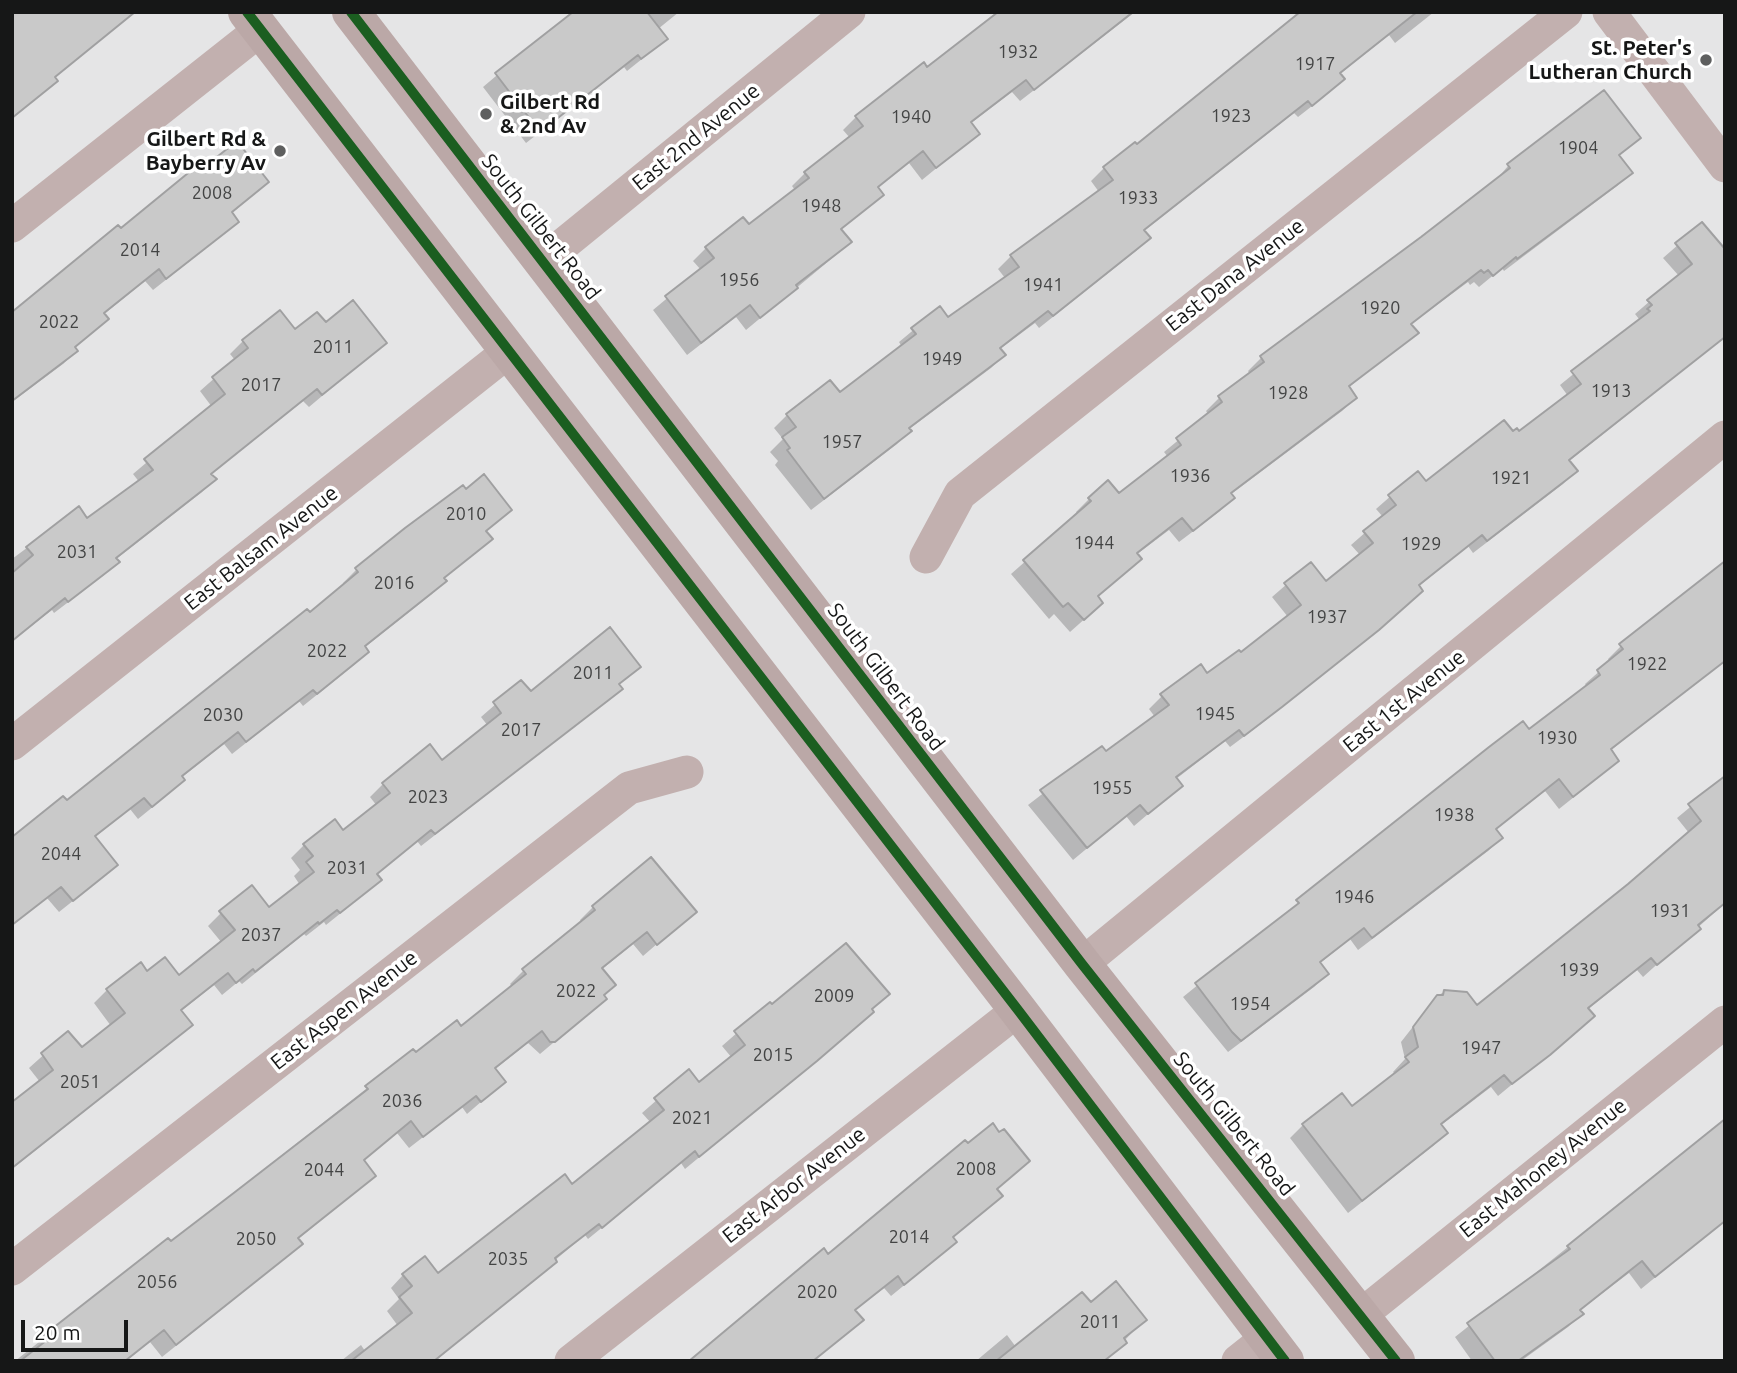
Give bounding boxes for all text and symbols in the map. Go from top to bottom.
place label: St. Peter's Lutheran Church [1529,35,1692,85]
house number: 1932 [998,41,1038,63]
marker: St. Peter's Lutheran Church [1698,52,1714,68]
house number: 1917 [1295,53,1335,75]
street label: East 2nd Avenue [627,78,765,196]
place label: Gilbert Rd & 2nd Av [500,89,600,139]
house number: 1923 [1211,105,1251,127]
marker: Gilbert Rd & 2nd Av [478,106,494,122]
house number: 1940 [891,106,931,128]
place label: Gilbert Rd & Bayberry Av [146,126,266,176]
house number: 1904 [1558,137,1598,159]
marker: Gilbert Rd & Bayberry Av [272,143,288,159]
street label: South Gilbert Road [476,149,606,305]
house number: 2008 [192,182,232,204]
house number: 1933 [1118,187,1158,209]
house number: 1948 [801,195,841,217]
street label: East Dana Avenue [1161,213,1309,337]
house number: 2014 [120,239,160,261]
house number: 1956 [719,269,759,291]
house number: 1941 [1023,274,1063,296]
house number: 1920 [1360,297,1400,319]
house number: 2022 [39,311,79,333]
house number: 2011 [313,336,353,358]
house number: 1949 [922,348,962,370]
house number: 2017 [241,374,281,396]
house number: 1913 [1591,380,1631,402]
house number: 1928 [1268,382,1308,404]
house number: 1957 [822,431,862,453]
house number: 1936 [1170,465,1210,487]
house number: 1921 [1491,467,1531,489]
street label: East Balsam Avenue [179,480,343,616]
house number: 2010 [446,503,486,525]
house number: 1944 [1074,532,1114,554]
house number: 1929 [1401,533,1441,555]
house number: 2031 [57,541,97,563]
house number: 2016 [374,572,414,594]
street label: South Gilbert Road [822,598,950,756]
house number: 1937 [1307,606,1347,628]
house number: 2022 [307,640,347,662]
street label: East 1st Avenue [1338,644,1470,758]
house number: 1922 [1627,653,1667,675]
house number: 2011 [573,662,613,684]
house number: 1945 [1195,703,1235,725]
house number: 2030 [203,704,243,726]
house number: 2017 [501,719,541,741]
house number: 1930 [1537,727,1577,749]
house number: 1955 [1092,777,1132,799]
house number: 2023 [408,786,448,808]
house number: 1938 [1434,804,1474,826]
house number: 2044 [41,843,81,865]
house number: 2031 [327,857,367,879]
house number: 1946 [1334,886,1374,908]
house number: 1931 [1650,900,1690,922]
house number: 2037 [241,924,281,946]
street label: East Aspen Avenue [266,945,422,1075]
house number: 1939 [1559,959,1599,981]
house number: 2022 [556,980,596,1002]
house number: 2009 [814,985,854,1007]
house number: 1954 [1230,993,1270,1015]
house number: 1947 [1461,1037,1501,1059]
house number: 2015 [753,1044,793,1066]
street label: South Gilbert Road [1168,1047,1300,1201]
house number: 2051 [60,1071,100,1093]
house number: 2036 [382,1090,422,1112]
street label: East Mahoney Avenue [1455,1093,1631,1243]
house number: 2021 [672,1107,712,1129]
street label: East Arbor Avenue [718,1121,870,1249]
house number: 2008 [956,1158,996,1180]
house number: 2044 [304,1159,344,1181]
house number: 2014 [889,1226,929,1248]
house number: 2050 [236,1228,276,1250]
house number: 2035 [488,1248,528,1270]
house number: 2056 [137,1271,177,1293]
house number: 2020 [797,1281,837,1303]
scale bar [24,1306,131,1350]
house number: 2011 [1080,1311,1120,1333]
text: 20 m [34,1320,81,1344]

